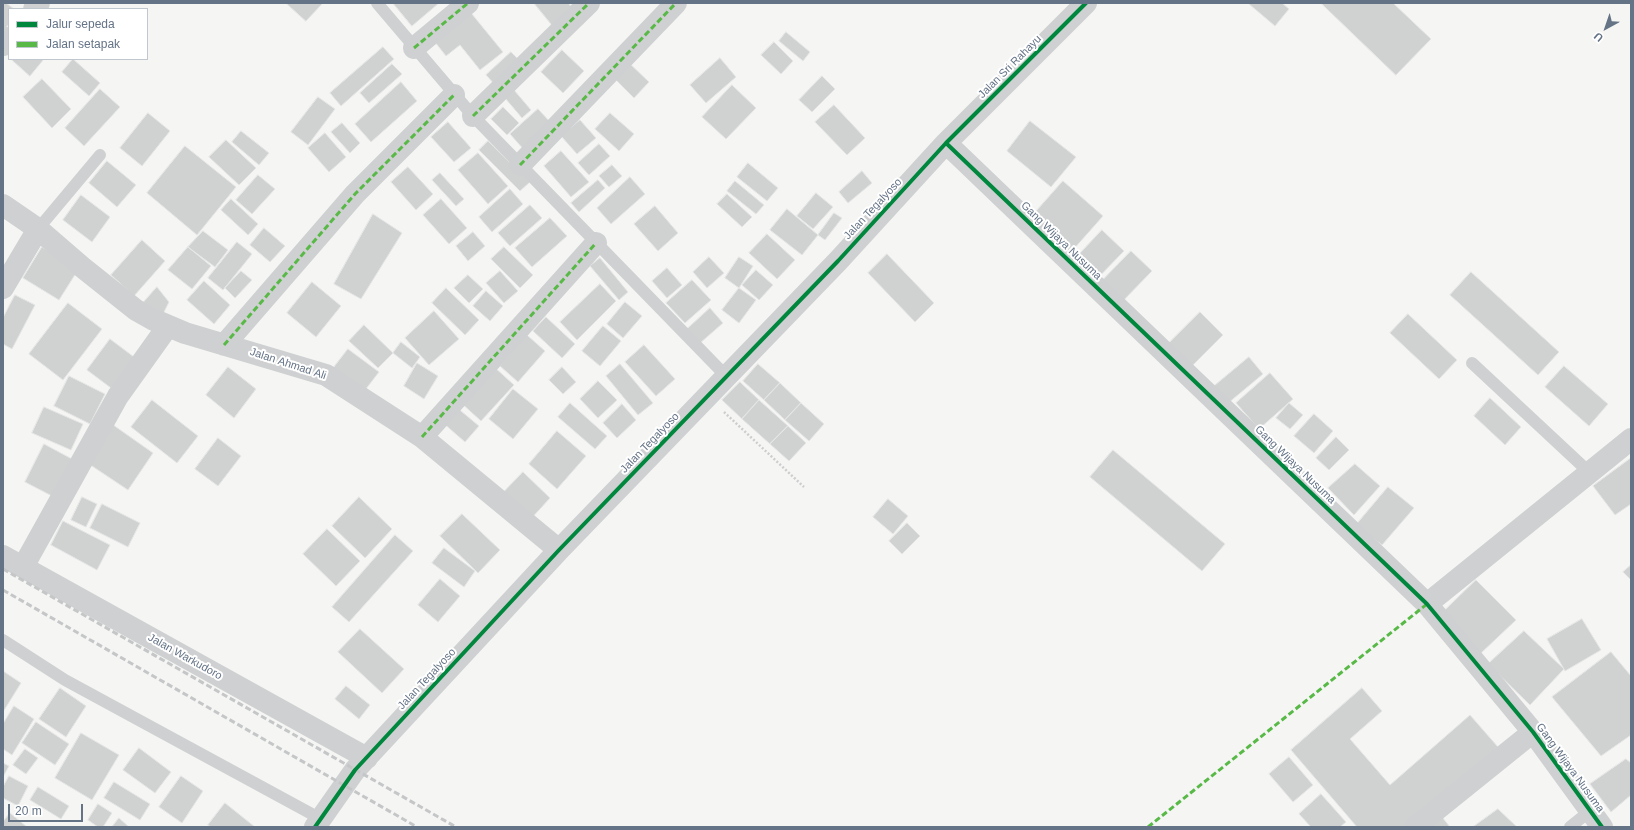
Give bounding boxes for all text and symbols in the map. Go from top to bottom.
legend [8,8,148,60]
north arrow [1586,8,1626,48]
text: Jalur sepeda [46,17,115,31]
text: U [1591,30,1605,44]
street label: Jalan Sri Rahayu [976,33,1044,101]
text: Jalan setapak [46,37,120,51]
street label: Jalan Tegalyoso [841,176,905,242]
street label: Gang Wijaya Nusuma [1018,199,1104,283]
street label: Jalan Ahmad Ali [248,345,328,383]
street label: Jalan Tegalyoso [618,410,682,476]
street label: Gang Wijaya Nusuma [1252,423,1338,507]
street label: Jalan Warkudoro [146,631,224,683]
street label: Jalan Tegalyoso [395,646,459,712]
street label: Gang Wijaya Nusuma [1533,721,1607,815]
scale bar [10,796,85,822]
text: 20 m [15,804,42,818]

